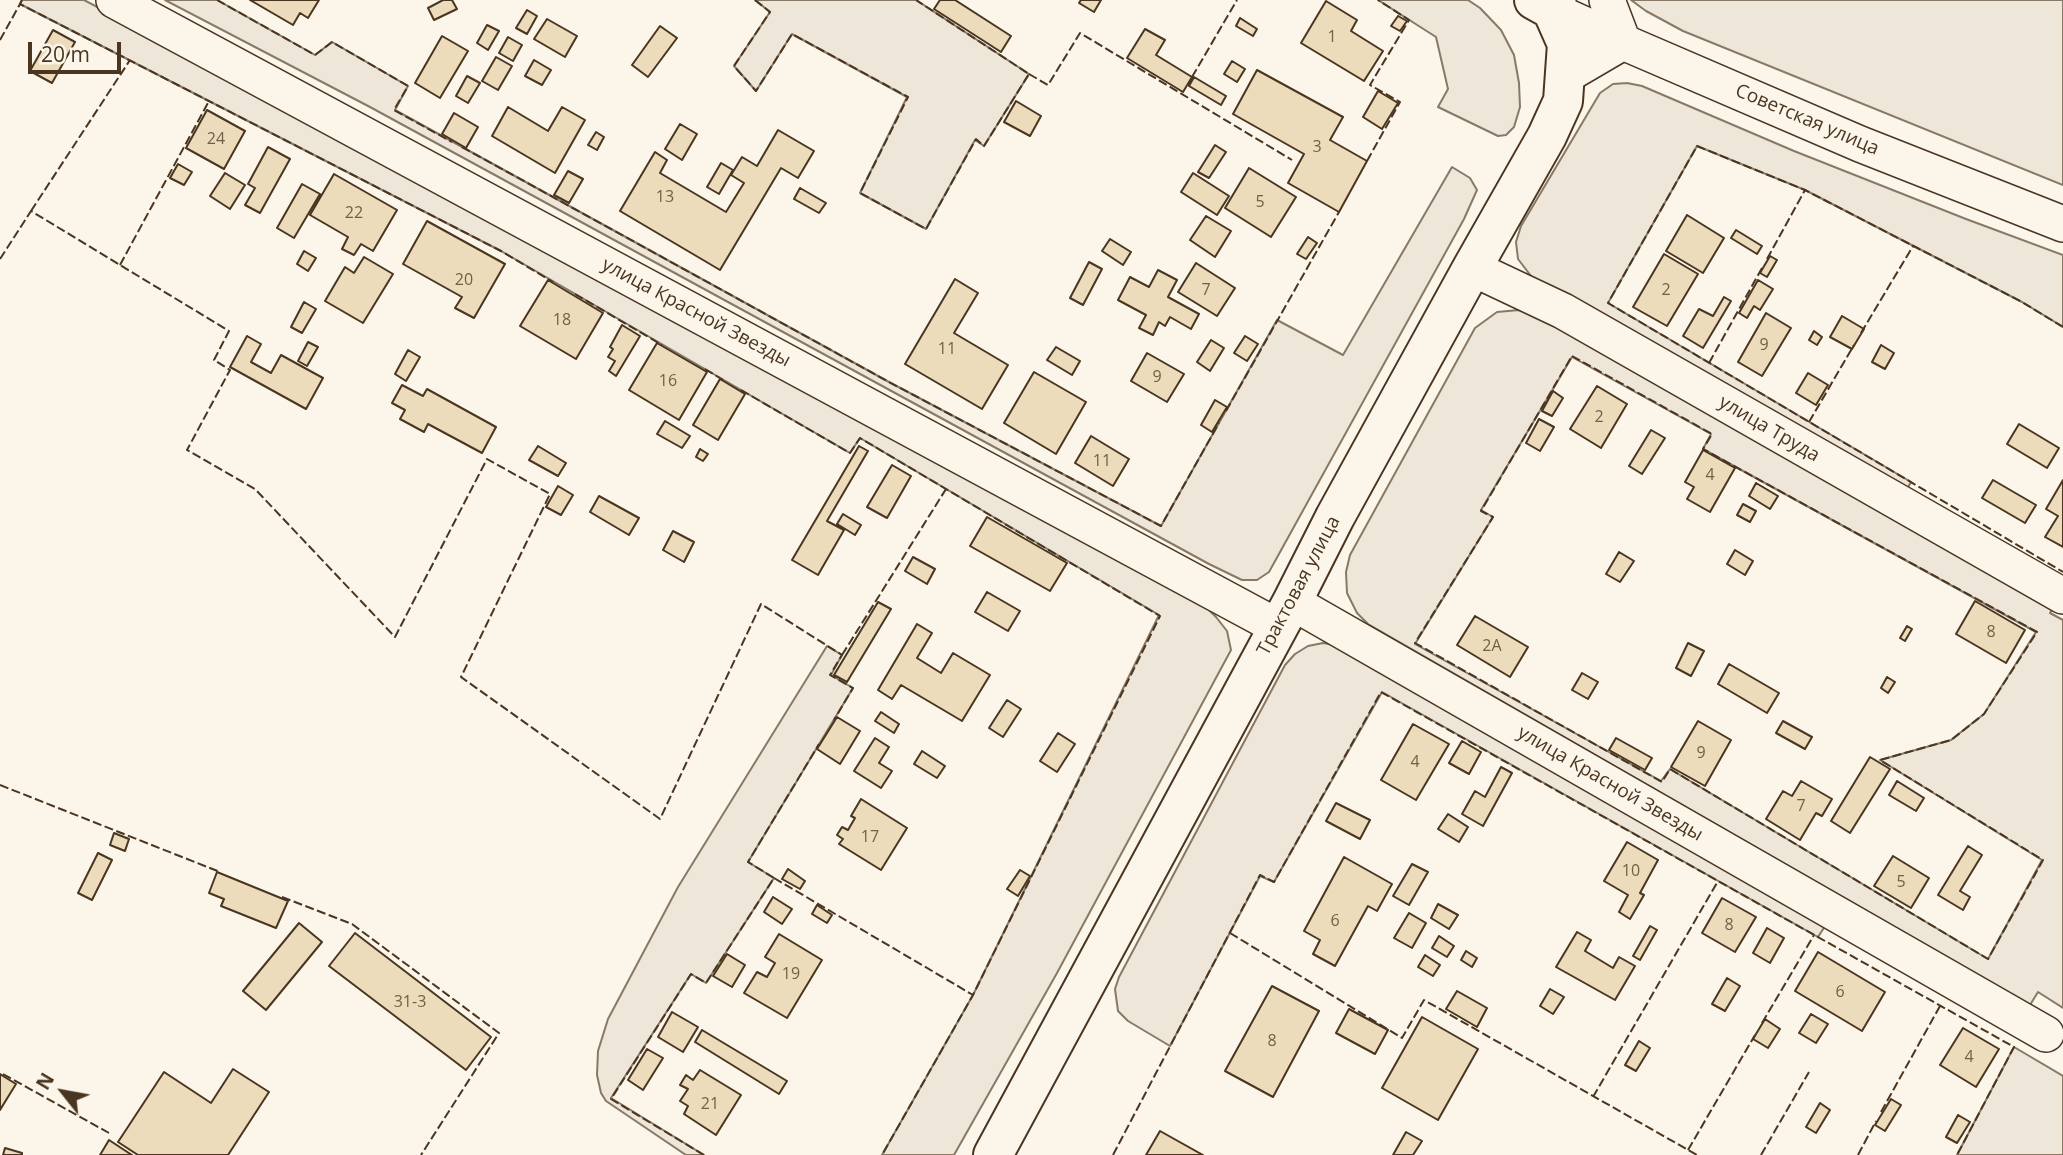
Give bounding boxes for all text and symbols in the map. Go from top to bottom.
house number: 1 [1327,27,1337,47]
scale bar [32,28,124,72]
text: 20 m [41,40,90,68]
street label: Советская улица [1732,79,1882,161]
house number: 24 [207,129,225,149]
house number: 3 [1312,137,1322,157]
house number: 13 [656,187,674,207]
house number: 5 [1255,192,1265,212]
house number: 22 [345,203,363,223]
street label: улица Красной Звезды [598,254,794,372]
house number: 20 [455,270,473,290]
house number: 7 [1201,280,1211,300]
house number: 2 [1661,280,1671,300]
house number: 18 [553,310,571,330]
house number: 9 [1759,335,1769,355]
house number: 11 [938,339,956,359]
house number: 9 [1152,367,1162,387]
house number: 16 [659,371,677,391]
street label: улица Труда [1714,391,1824,467]
house number: 2 [1594,407,1604,427]
house number: 11 [1093,451,1111,471]
house number: 4 [1705,465,1715,485]
street label: Трактовая улица [1253,512,1345,660]
house number: 8 [1986,622,1996,642]
house number: 2А [1482,636,1502,656]
street label: улица Красной Звезды [1513,721,1707,847]
house number: 9 [1696,743,1706,763]
house number: 4 [1410,752,1420,772]
house number: 7 [1796,796,1806,816]
house number: 17 [861,827,879,847]
house number: 10 [1622,861,1640,881]
house number: 5 [1896,872,1906,892]
house number: 6 [1330,911,1340,931]
house number: 8 [1724,915,1734,935]
house number: 19 [782,964,800,984]
house number: 6 [1835,982,1845,1002]
house number: 31-3 [394,992,426,1012]
house number: 8 [1267,1031,1277,1051]
house number: 4 [1964,1047,1974,1067]
north arrow [28,1057,98,1127]
text: N [30,1068,60,1095]
house number: 21 [701,1094,719,1114]

